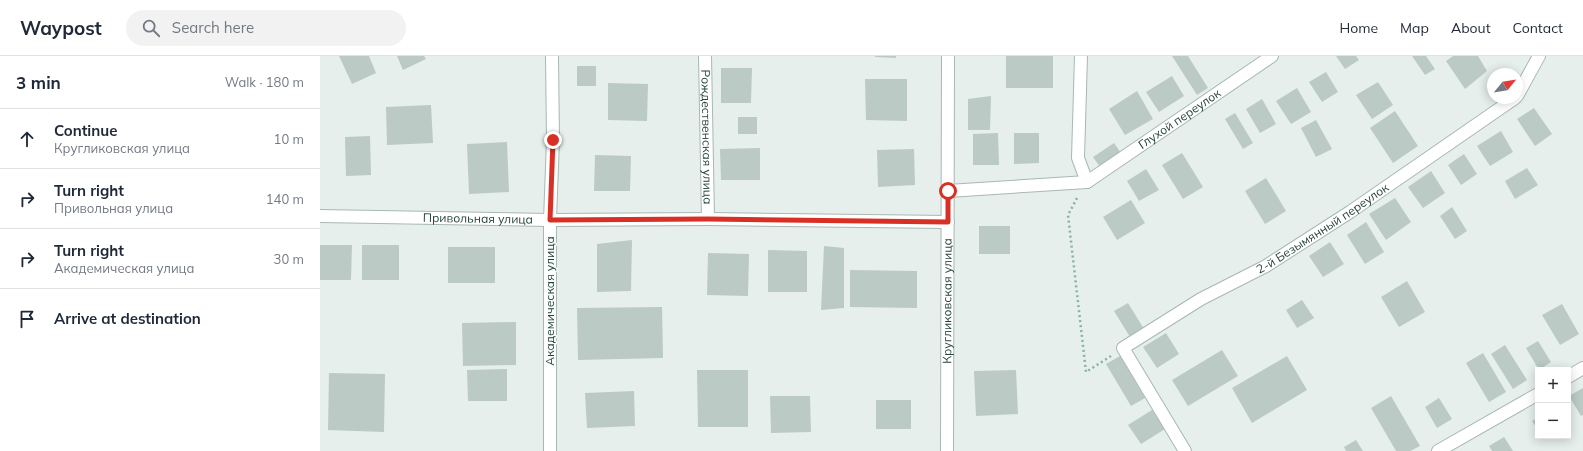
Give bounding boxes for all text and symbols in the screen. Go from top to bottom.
search box [126,10,406,46]
text: Waypost [20,16,102,40]
icon: search [140,17,162,39]
text: Search here [172,18,254,37]
text: Home [1339,19,1378,37]
text: Map [1400,19,1429,37]
text: About [1451,19,1491,37]
text: Contact [1513,19,1563,37]
north arrow [1487,68,1523,104]
street label: Рождественская улица [698,69,716,205]
text: 3 min [16,72,61,93]
text: Walk · 180 m [225,74,304,90]
street label: Глухой переулок [1135,85,1224,152]
text: Continue [54,121,117,140]
icon: ahead [16,128,38,150]
text: 10 m [274,131,304,147]
route end [544,131,562,149]
text: Кругликовская улица [54,140,190,156]
street label: 2-й Безымянный переулок [1254,179,1392,277]
text: Turn right [54,181,124,200]
route start [939,182,957,200]
icon: right [16,188,38,210]
text: 140 m [266,191,304,207]
text: Привольная улица [54,200,173,216]
street label: Привольная улица [423,210,533,227]
street label: Академическая улица [542,236,557,366]
street label: Кругликовская улица [939,238,955,364]
text: Turn right [54,241,124,260]
icon: right [16,248,38,270]
text: 30 m [274,251,304,267]
text: Академическая улица [54,260,195,276]
icon: arrive [16,308,38,330]
text: Arrive at destination [54,309,201,328]
map controls [1535,367,1571,439]
button: + [1535,367,1571,403]
button: − [1535,403,1571,439]

